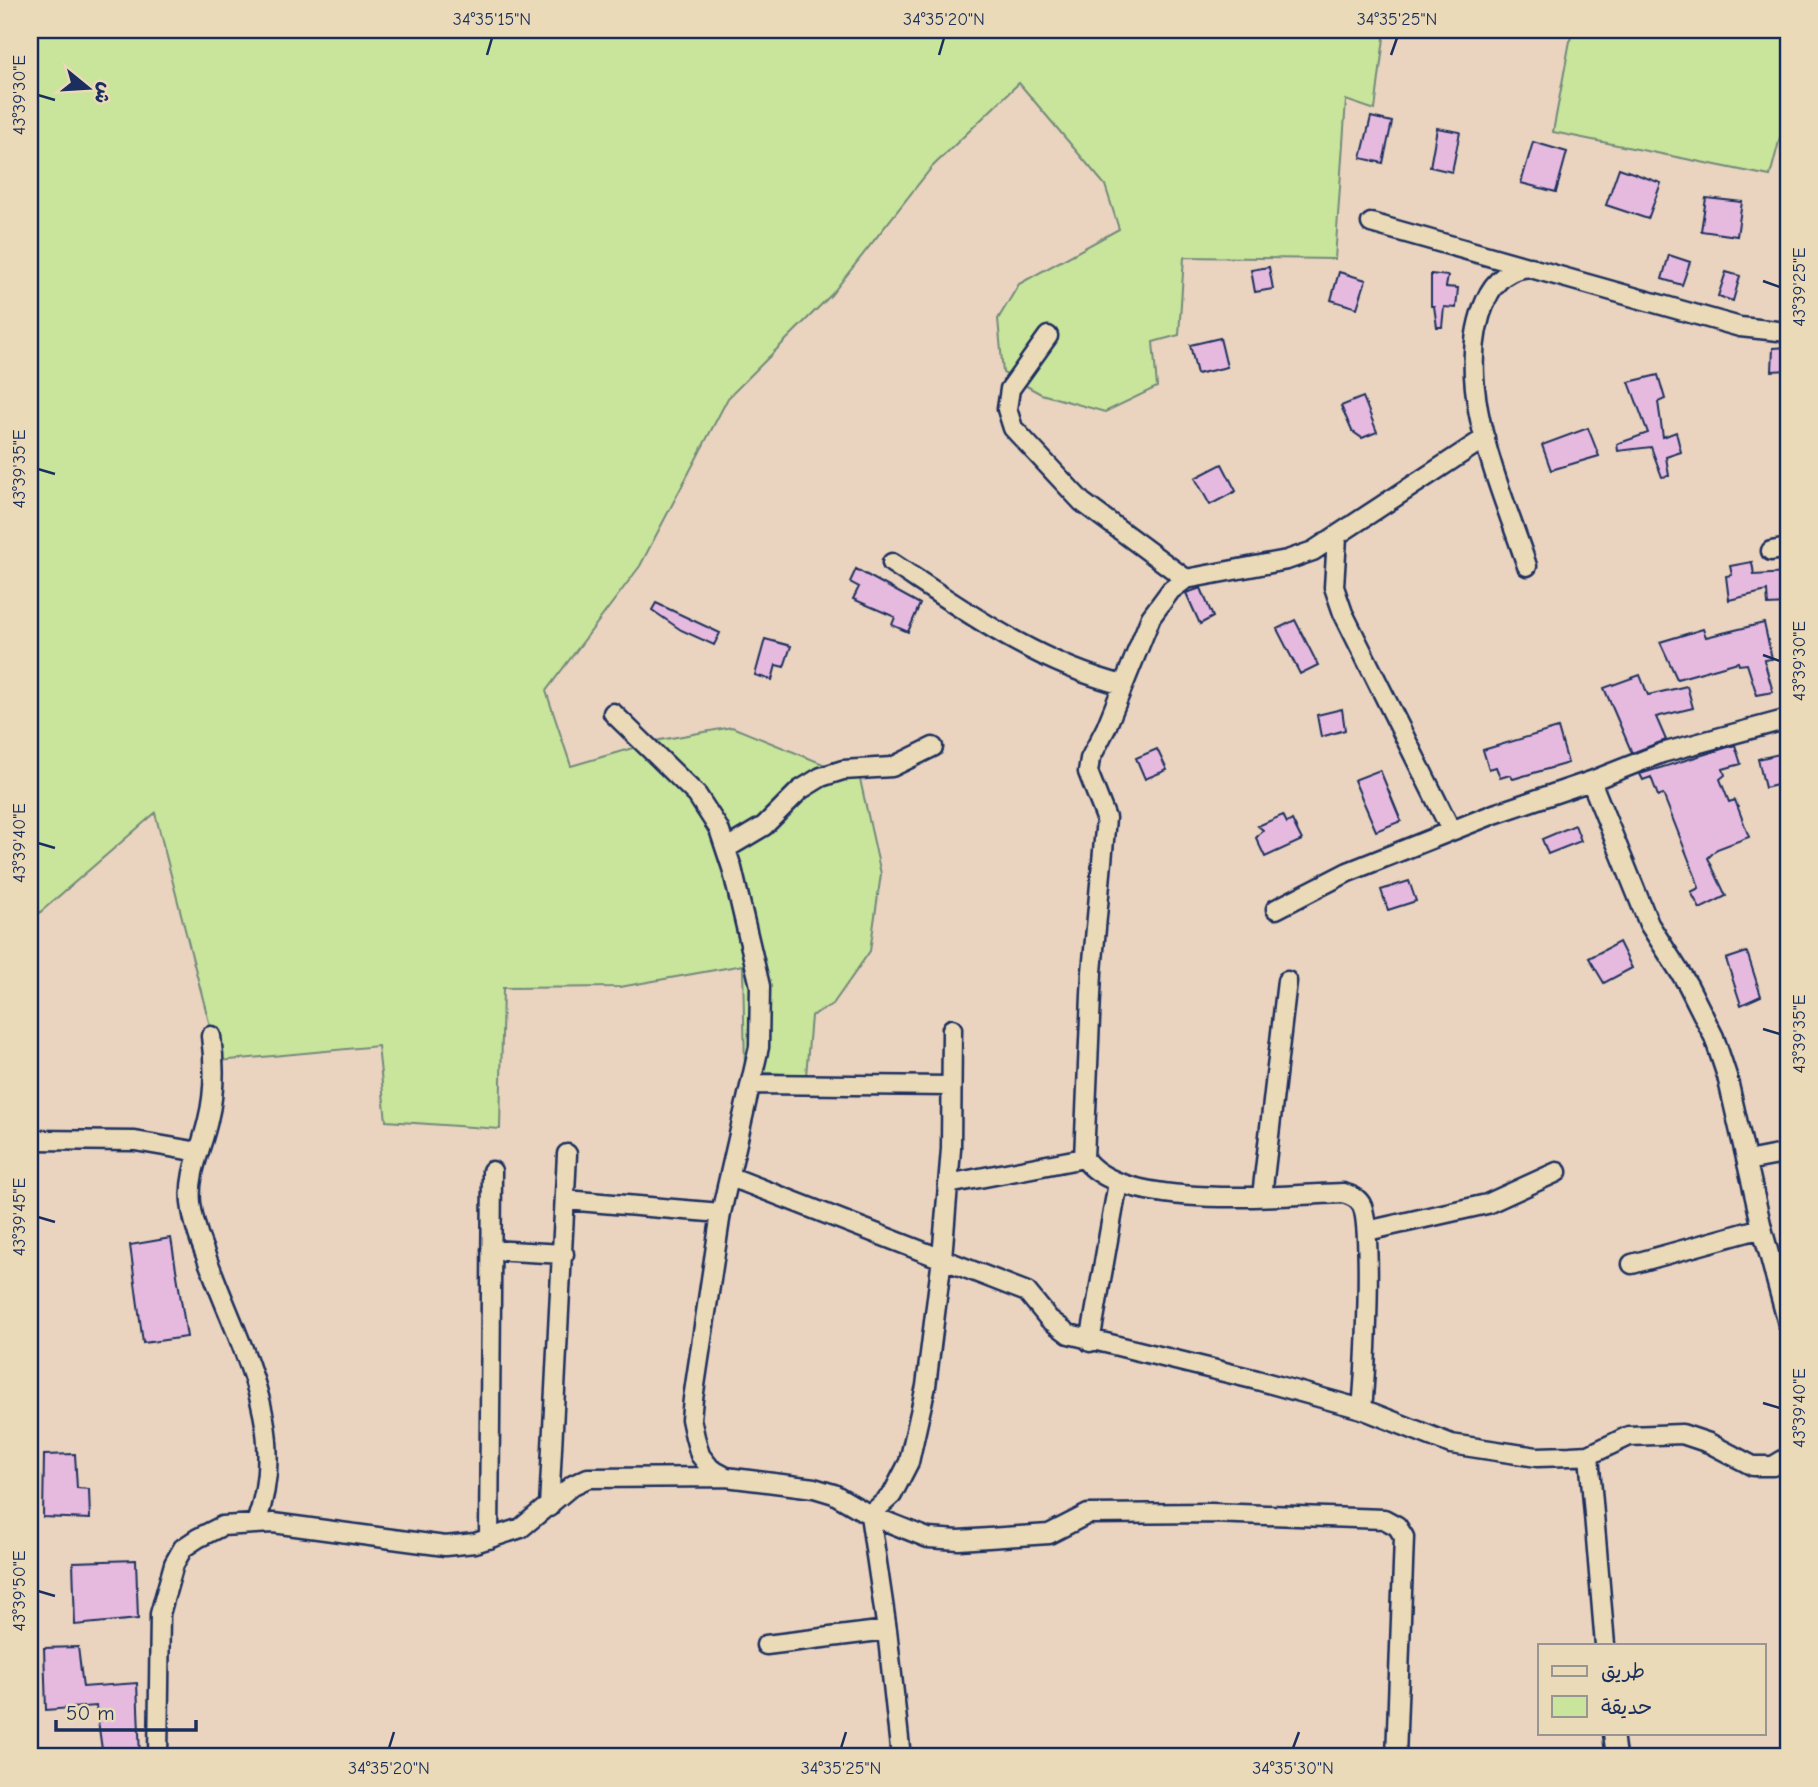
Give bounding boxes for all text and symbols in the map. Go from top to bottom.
text: 34°35'15"N [453,9,531,30]
text: 34°35'20"N [903,9,985,30]
text: 34°35'25"N [1357,9,1437,30]
north arrow [52,52,122,122]
text: 43°39'30"E [9,55,30,135]
text: ش [89,80,117,106]
text: 43°39'25"E [1789,247,1810,327]
text: 43°39'35"E [9,429,30,509]
text: 43°39'30"E [1789,621,1810,701]
text: 43°39'40"E [9,803,30,883]
text: 43°39'35"E [1789,994,1810,1074]
text: 43°39'45"E [9,1177,30,1256]
text: 43°39'40"E [1789,1368,1810,1448]
text: 43°39'50"E [9,1550,30,1631]
legend [1538,1644,1766,1734]
text: طريق [1601,1659,1645,1683]
scale bar [56,1689,196,1733]
text: حديقة [1601,1695,1652,1719]
text: 50 m [66,1701,115,1725]
text: 34°35'20"N [348,1758,430,1779]
text: 34°35'25"N [801,1758,881,1779]
text: 34°35'30"N [1252,1758,1334,1779]

